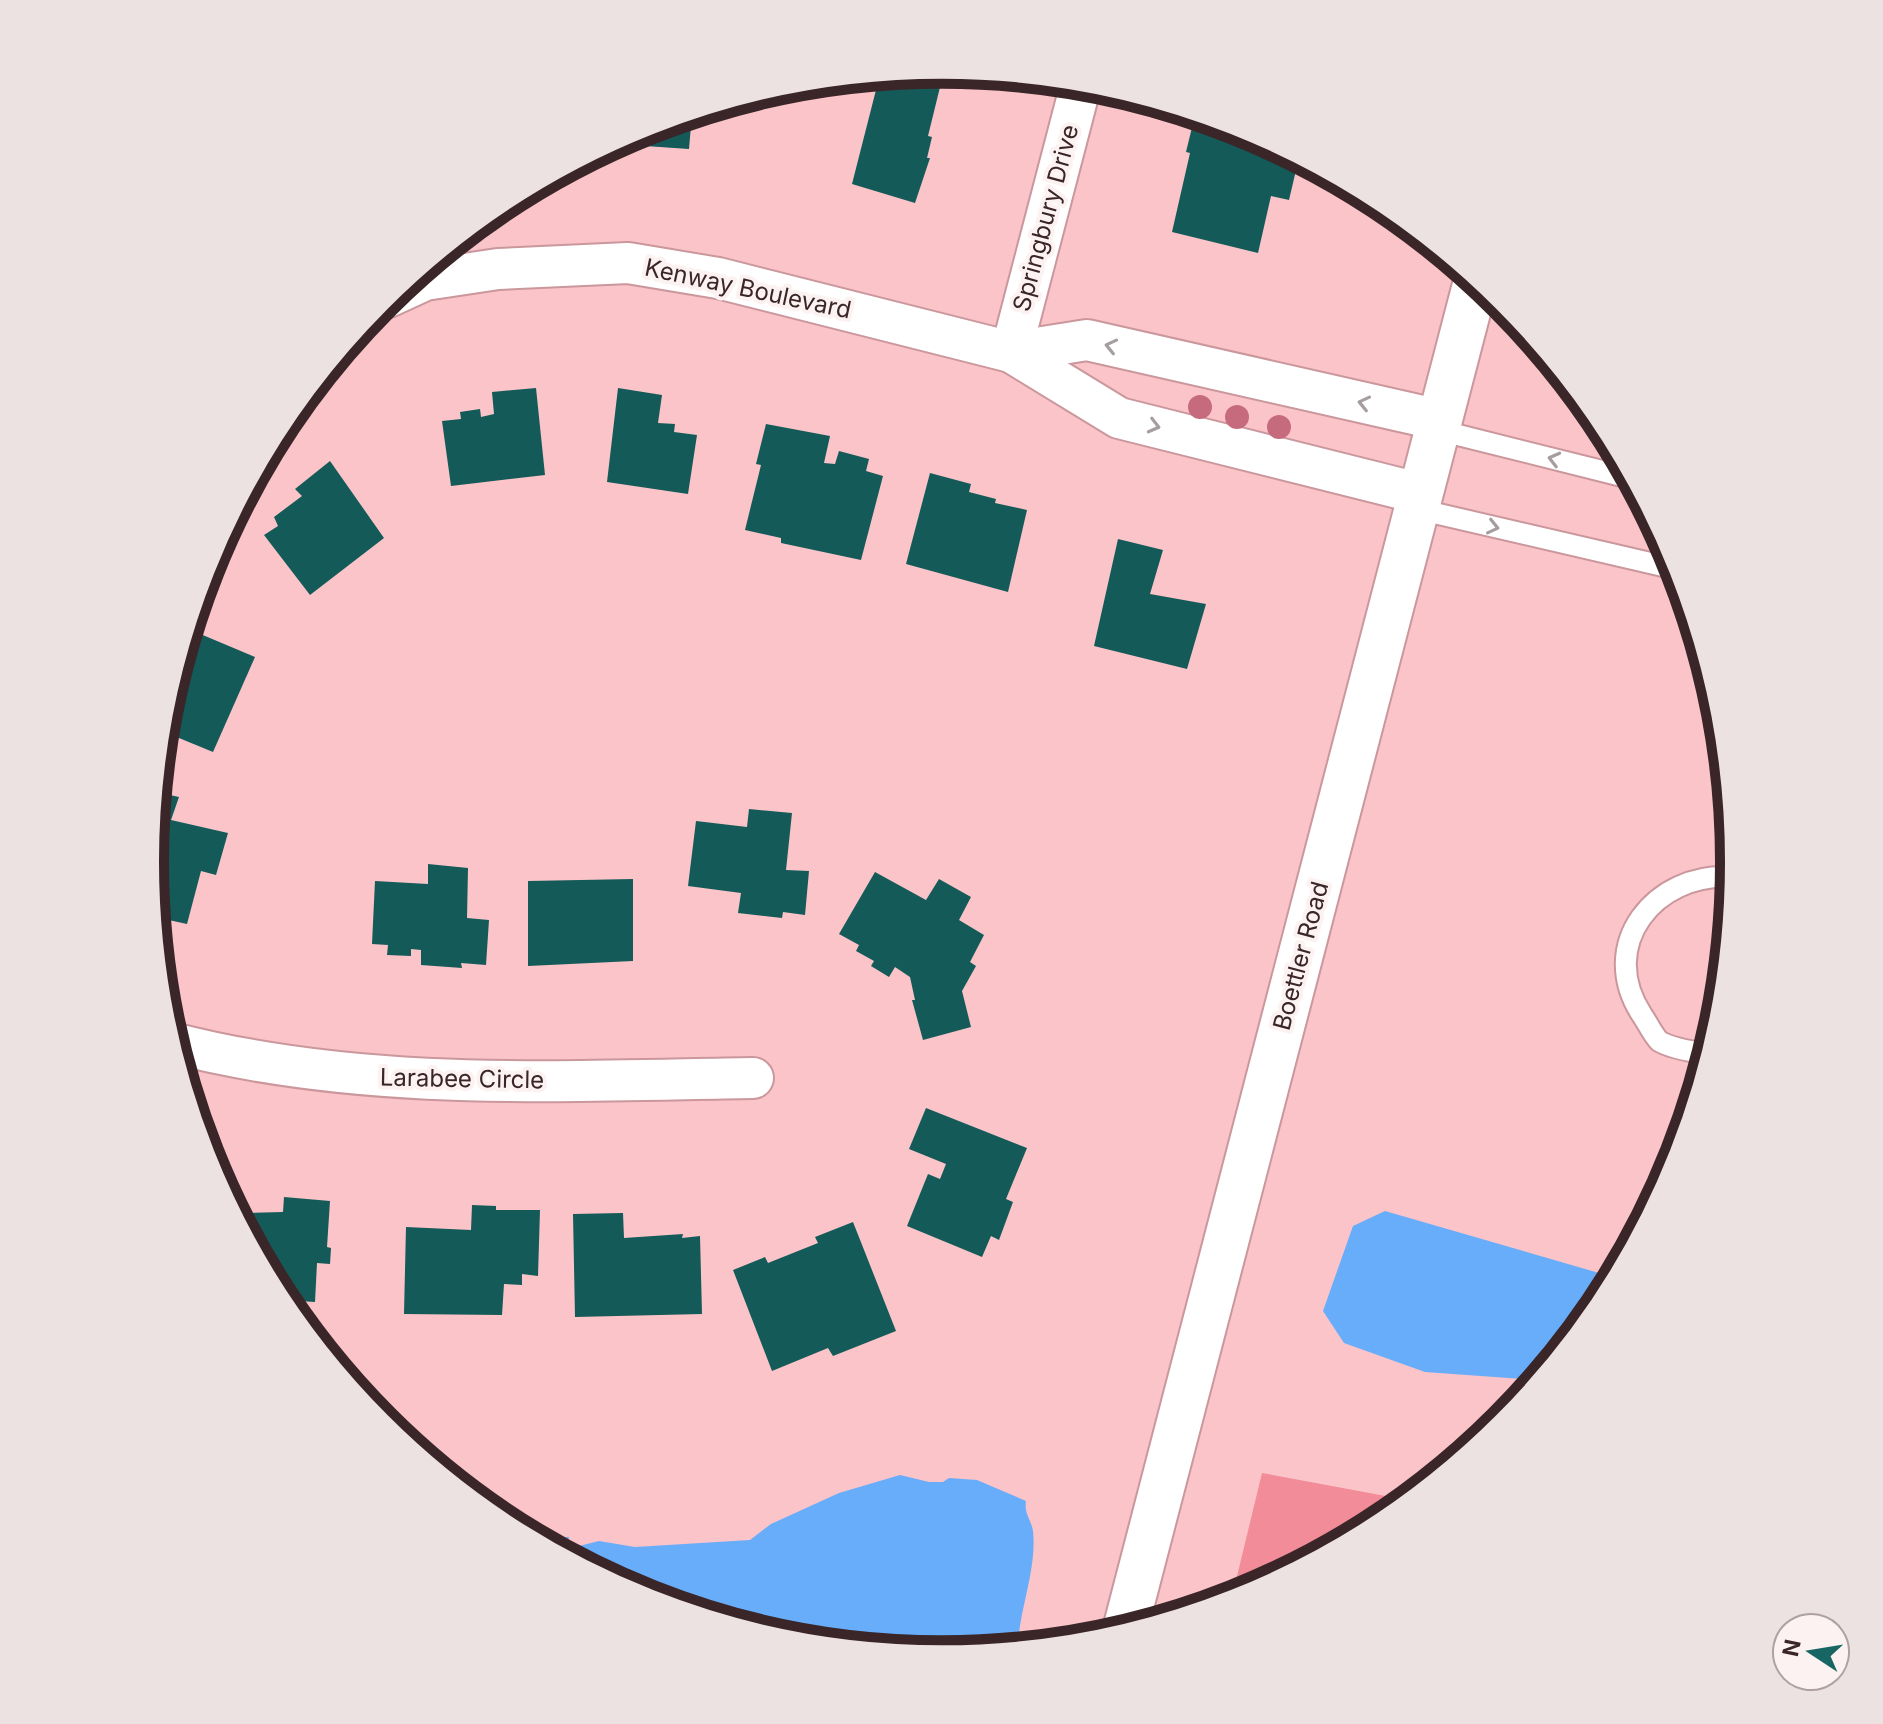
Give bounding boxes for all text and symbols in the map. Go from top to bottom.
street label: Springbury Drive [1007,121,1084,315]
street label: Kenway Boulevard [642,252,854,325]
one-way arrow [1104,338,1118,355]
one-way arrow [1358,395,1372,412]
one-way arrow [1146,417,1160,434]
one-way arrow [1548,452,1562,469]
one-way arrow [1486,518,1500,535]
street label: Boettler Road [1267,878,1334,1033]
street label: Larabee Circle [380,1063,544,1094]
north arrow [1771,1612,1851,1692]
text: N [1777,1637,1806,1659]

